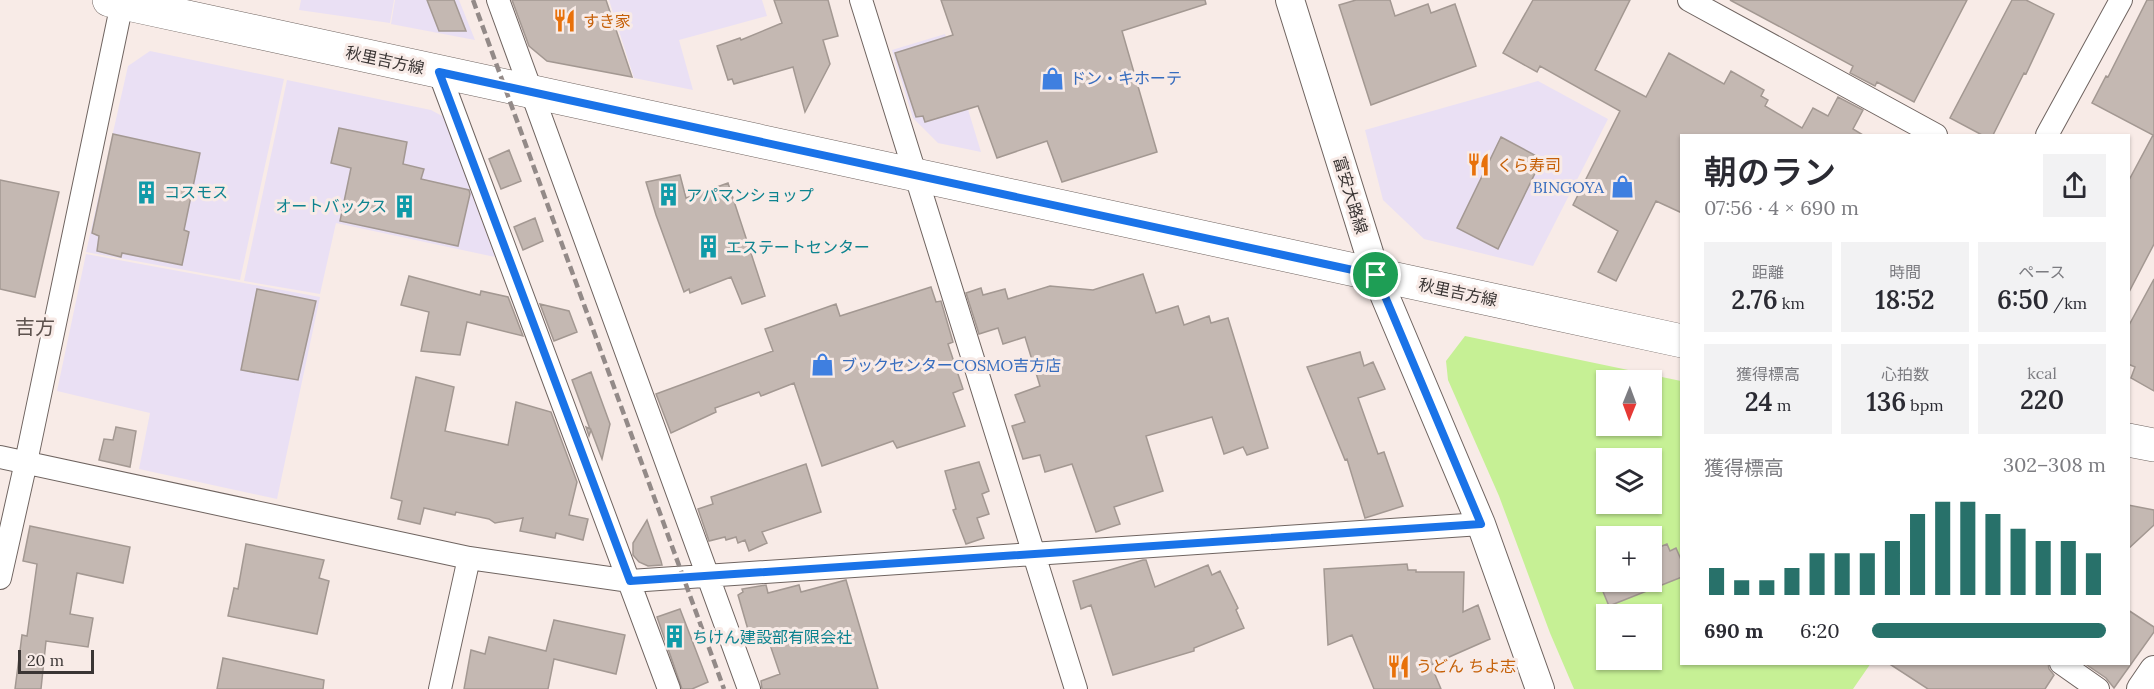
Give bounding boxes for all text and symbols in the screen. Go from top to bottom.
restaurant icon: すき家 [552,8,578,34]
place label: すき家 [583,11,631,31]
street label: 秋里吉方線 [344,42,426,78]
shop icon: ドン・キホーテ [1039,65,1065,91]
place label: ドン・キホーテ [1070,68,1182,88]
text: 朝のラン [1704,151,1836,193]
restaurant icon: くら寿司 [1466,152,1492,178]
street label: 富安大路線 [1330,154,1372,236]
button: share [2043,154,2106,217]
place label: くら寿司 [1497,155,1561,175]
shop icon: BINGOYA [1609,174,1635,200]
place label: BINGOYA [1533,177,1605,197]
building icon: コスモス [133,179,159,205]
place label: コスモス [164,182,228,202]
building icon: アパマンショップ [655,182,681,208]
place label: アパマンショップ [686,185,814,205]
building icon: オートバックス [392,193,418,219]
text: 07:56 · 4 × 690 m [1704,195,1859,220]
place label: オートバックス [275,196,387,216]
building icon: エステートセンター [695,234,721,260]
place label: エステートセンター [726,237,870,257]
pin [1350,249,1401,300]
icon: arrive [1359,258,1392,291]
text: 距離 [1752,262,1784,282]
text: 時間 [1889,262,1921,282]
text: ペース [2018,262,2066,282]
street label: 秋里吉方線 [1417,274,1499,310]
text: 2.76 [1731,283,1778,316]
text: 18:52 [1875,283,1935,316]
text: 6:50 [1997,283,2049,316]
text: km [1778,293,1805,313]
text: /km [2049,293,2087,313]
district label: 吉方 [15,314,55,339]
shop icon: ブックセンターCOSMO吉方店 [810,352,836,378]
place label: ブックセンターCOSMO吉方店 [841,355,1061,375]
text: kcal [2027,363,2057,383]
text: 獲得標高 [1736,364,1800,384]
text: 心拍数 [1881,364,1929,384]
north arrow [1596,370,1662,436]
map controls [1596,370,1662,670]
text: 220 [2020,383,2064,416]
text: 24 [1745,385,1773,418]
text: 136 [1866,385,1906,418]
text: m [1773,395,1791,415]
text: bpm [1906,395,1944,415]
button: layers [1596,448,1662,514]
text: 302–308 m [2003,452,2106,477]
text: 獲得標高 [1704,455,1784,480]
button: + [1596,526,1662,592]
button: − [1596,604,1662,670]
text: 690 m [1704,618,1763,643]
text: 6:20 [1800,618,1840,643]
building icon: ちけん建設部有限会社 [661,624,687,650]
place label: ちけん建設部有限会社 [692,627,852,647]
scale bar [18,647,94,674]
text: 20 m [27,650,64,670]
restaurant icon: うどん ちよ志 [1385,653,1411,679]
place label: うどん ちよ志 [1416,656,1516,676]

